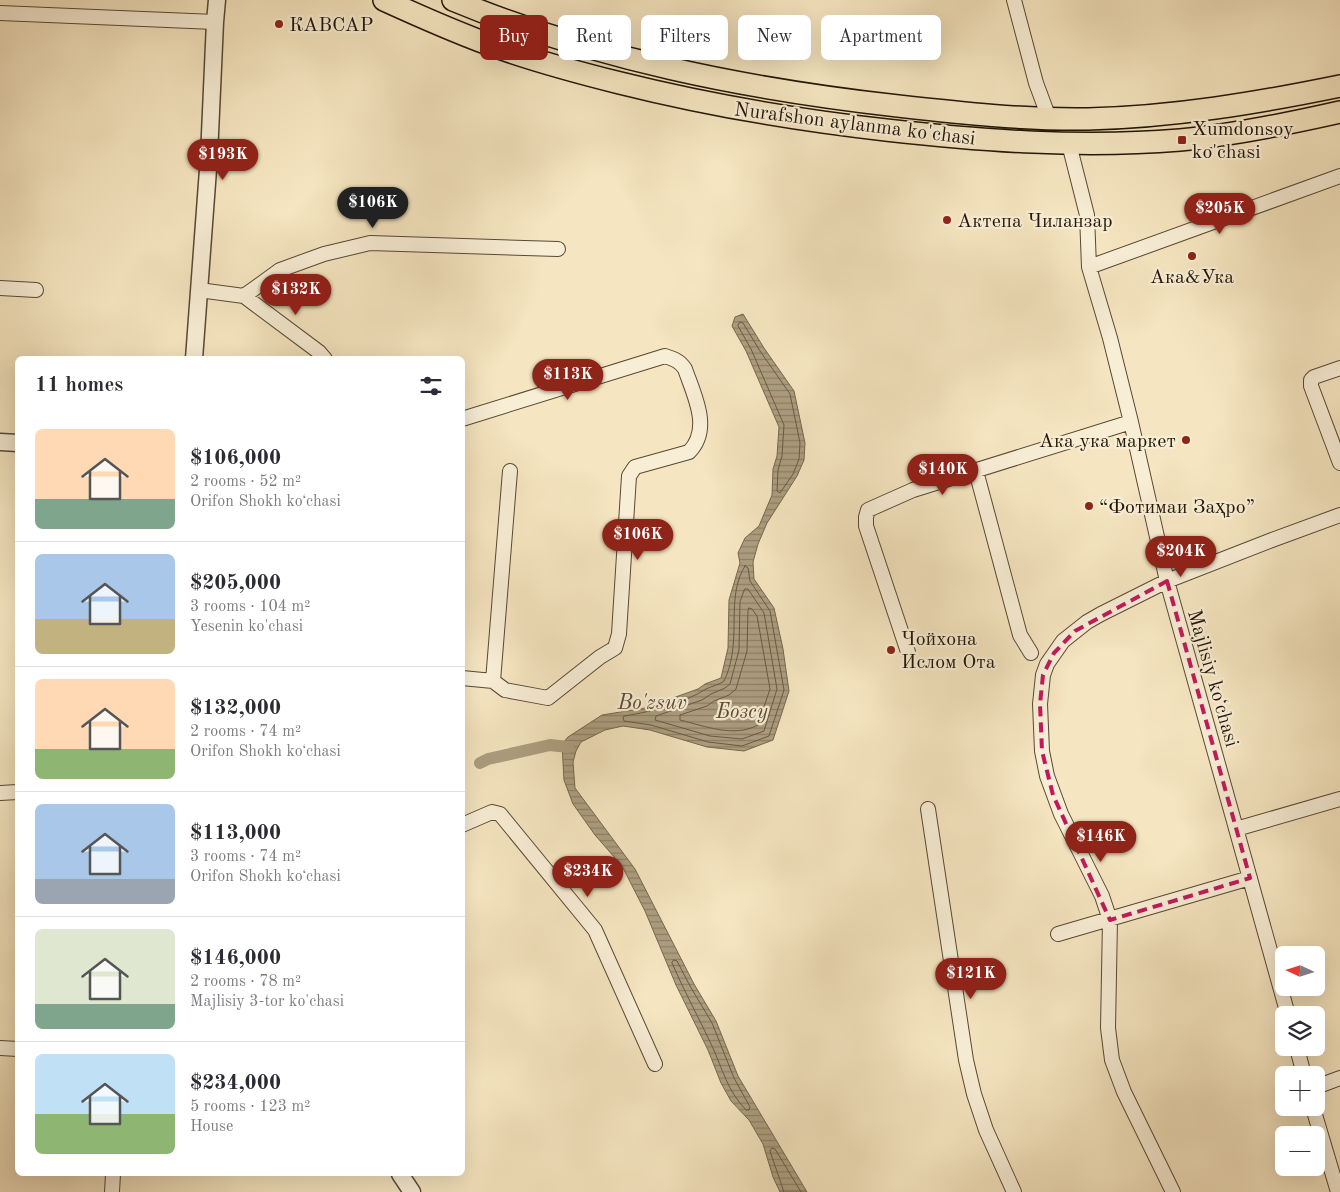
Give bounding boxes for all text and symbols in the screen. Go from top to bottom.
chip: Buy [480,15,548,60]
chip: Rent [558,15,631,60]
chip: Filters [641,15,728,60]
chip: New [738,15,811,60]
chip: Apartment [821,15,941,60]
place label: КАВСАР [289,16,373,36]
marker: КАВСАР [273,18,285,30]
street label: Nurafshon aylanma ko'chasi [733,100,977,150]
place label: Xumdonsoy ko'chasi [1192,120,1294,163]
marker: Xumdonsoy ko'chasi [1176,134,1188,146]
pin: $193K [188,138,258,181]
text: $193K [198,147,248,163]
pin: $106K [338,186,408,229]
pin: $205K [1185,192,1255,235]
text: $106K [348,195,398,211]
text: $205K [1195,201,1245,217]
place label: Актепа Чиланзар [957,212,1113,232]
marker: Актепа Чиланзар [941,214,953,226]
marker: Ака&Ука [1186,250,1198,262]
place label: Ака&Ука [1150,268,1234,288]
pin: $132K [261,274,331,316]
text: $132K [271,282,321,298]
pin: $113K [533,358,603,401]
text: $113K [543,367,593,383]
icon: filters [417,372,445,400]
text: 11 homes [35,375,123,396]
place label: Ака ука маркет [1039,432,1176,452]
marker: Ака ука маркет [1180,434,1192,446]
text: $106,000 [190,448,281,469]
icon: home [75,449,135,509]
pin: $140K [908,454,978,496]
text: $140K [918,462,968,478]
text: 2 rooms · 52 m² [190,474,301,490]
text: Orifon Shokh koʻchasi [190,494,341,510]
place label: “Фотимаи Заҳро” [1099,498,1255,518]
marker: “Фотимаи Заҳро” [1083,500,1095,512]
pin: $106K [603,518,673,561]
text: $106K [613,527,663,543]
pin: $204K [1146,536,1216,578]
text: $204K [1156,544,1206,560]
text: $205,000 [190,573,281,594]
icon: home [75,574,135,634]
text: 3 rooms · 104 m² [190,599,310,615]
street label: Majlisiy koʻchasi [1183,608,1241,750]
text: Yesenin ko'chasi [190,619,303,635]
place label: Чойхона Ислом Ота [901,630,996,673]
marker: Чойхона Ислом Ота [885,644,897,656]
water label: Bo'zsuv [616,693,687,714]
text: $132,000 [190,698,281,719]
icon: home [75,699,135,759]
water label: Бозсу [715,702,768,723]
text: 2 rooms · 74 m² [190,724,301,740]
text: Orifon Shokh koʻchasi [190,744,341,760]
pin: $146K [1066,820,1136,863]
text: $113,000 [190,823,281,844]
icon: home [75,824,135,884]
text: $146K [1076,829,1126,845]
text: 3 rooms · 74 m² [190,849,301,865]
pin: $234K [553,856,623,898]
text: $234K [563,864,613,880]
text: Orifon Shokh koʻchasi [190,869,341,885]
north arrow [1275,946,1325,996]
map controls [1275,946,1325,1176]
text: $146,000 [190,948,281,969]
icon: home [75,949,135,1009]
pin: $121K [936,958,1006,1000]
text: $121K [946,966,996,982]
text: 2 rooms · 78 m² [190,974,301,990]
text: Majlisiy 3-tor ko'chasi [190,994,344,1010]
button: layers [1275,1006,1325,1056]
button: + [1275,1066,1325,1116]
text: $234,000 [190,1073,281,1094]
icon: home [75,1074,135,1134]
text: 5 rooms · 123 m² [190,1099,310,1115]
text: House [190,1119,233,1135]
button: − [1275,1126,1325,1176]

